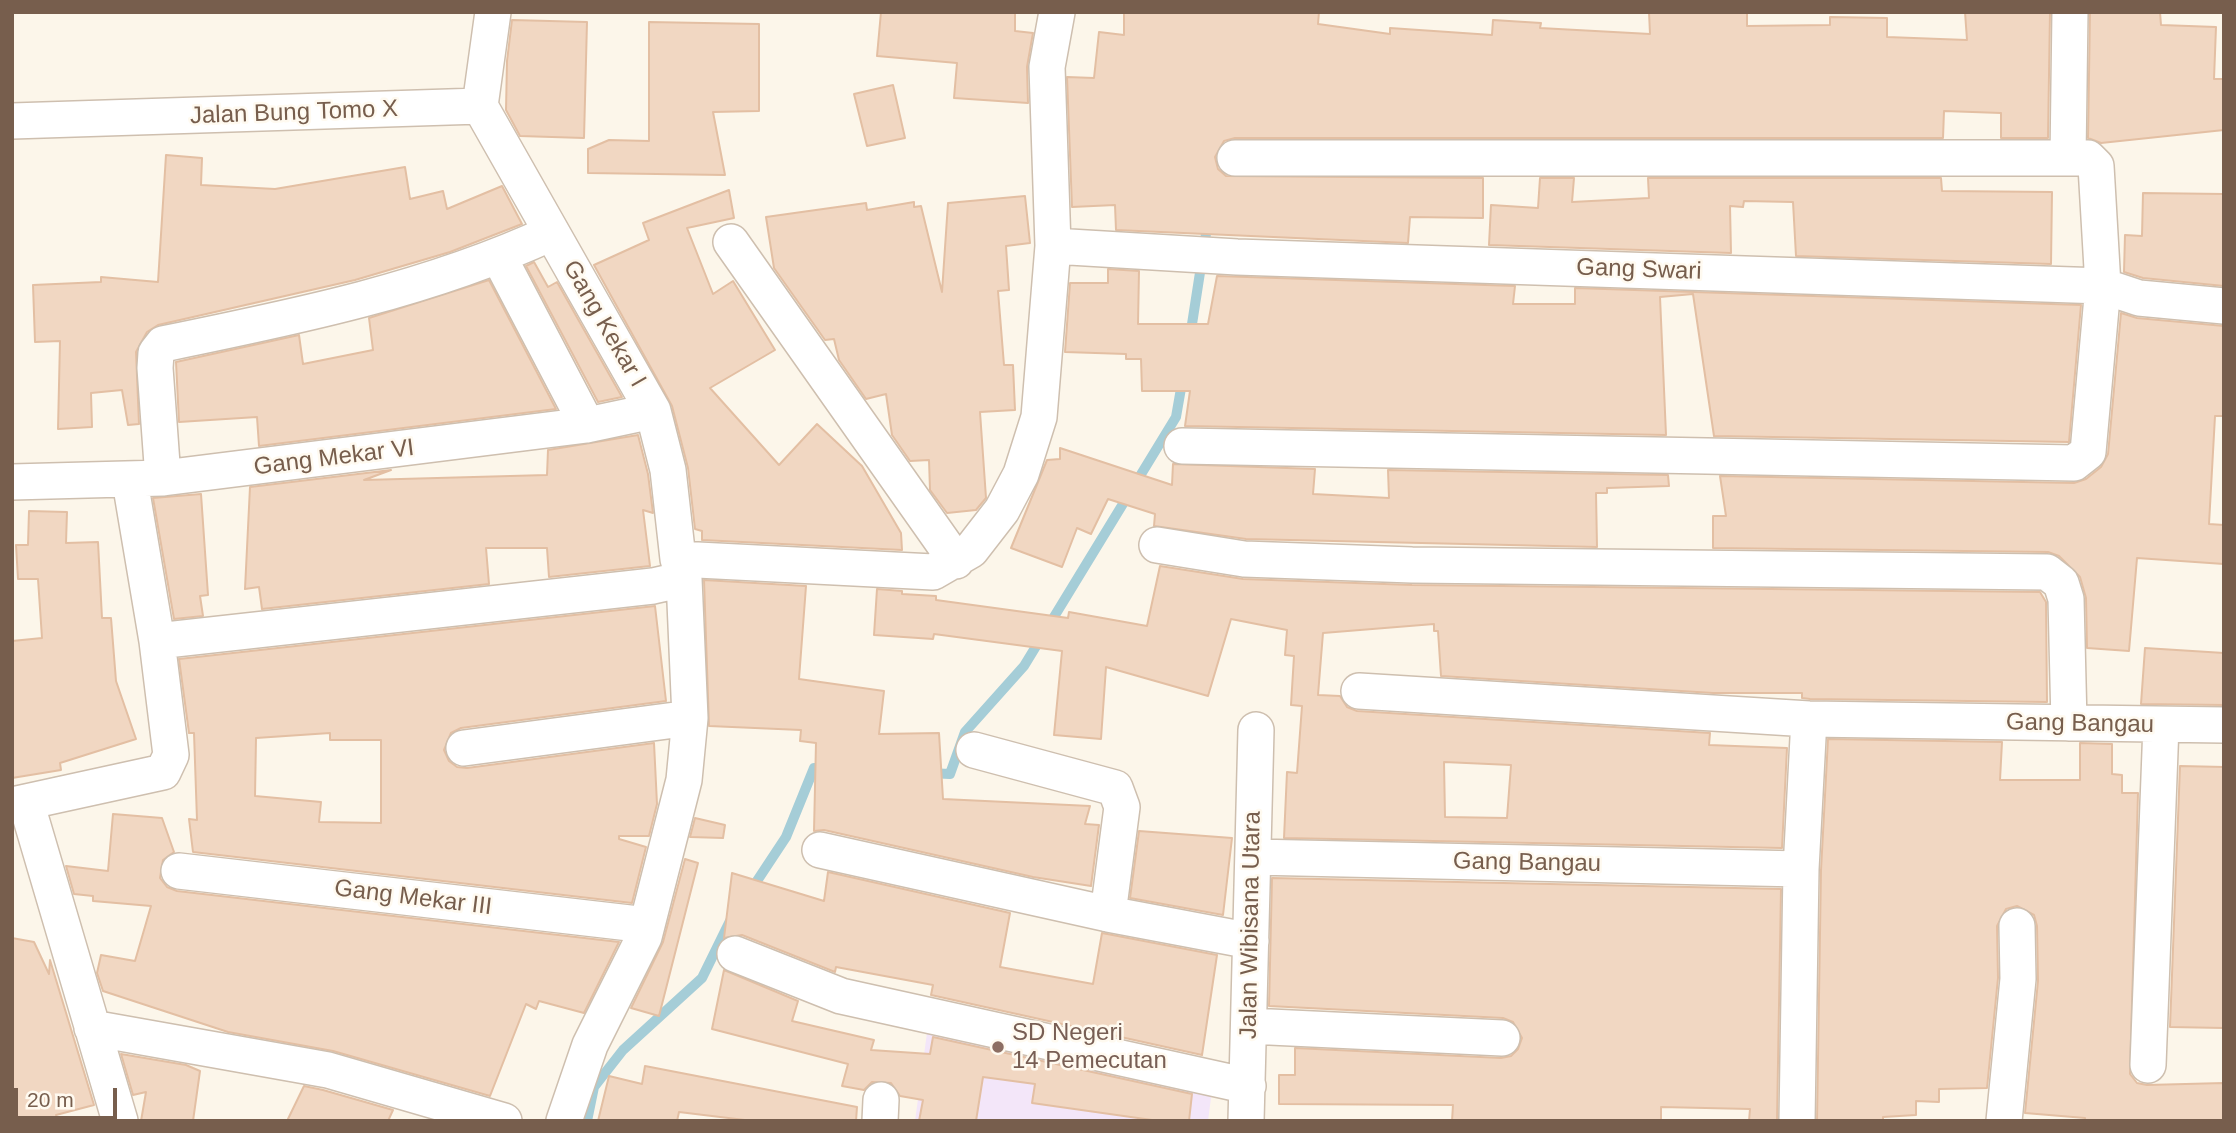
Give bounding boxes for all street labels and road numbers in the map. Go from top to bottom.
street label: Jalan Bung Tomo X [189,95,399,131]
street label: Gang Swari [1576,253,1702,287]
street label: Gang Kekar I [556,256,652,392]
street label: Gang Mekar VI [252,434,416,482]
street label: Gang Bangau [2006,708,2154,740]
street label: Jalan Wibisana Utara [1235,811,1267,1039]
street label: Gang Bangau [1453,847,1601,879]
street label: Gang Mekar III [332,874,494,922]

